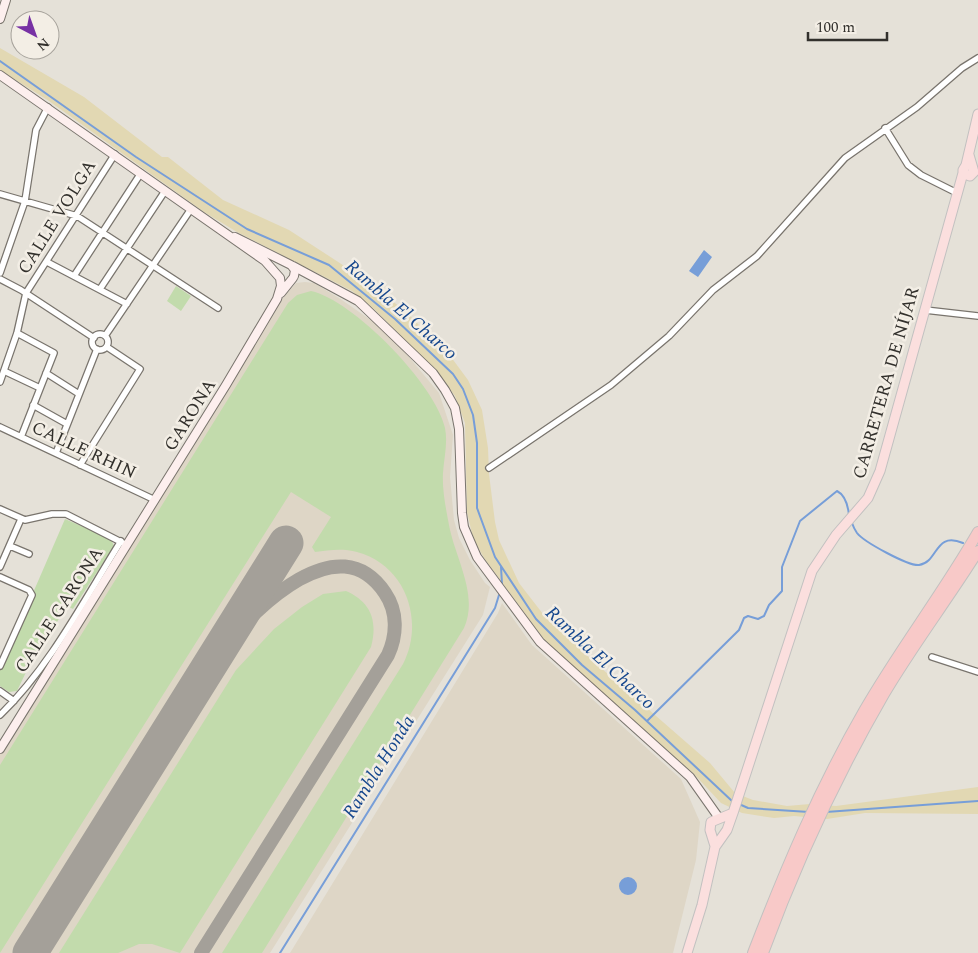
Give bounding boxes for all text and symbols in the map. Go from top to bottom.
north arrow [10,10,60,60]
scale bar [808,10,887,42]
text: 100 m [816,16,855,39]
text: N [32,33,54,56]
street label: CALLE VOLGA [11,155,103,279]
water label: Rambla El Charco [338,253,464,367]
street label: CARRETERA DE NÍJAR [846,284,926,482]
street label: GARONA [157,374,223,456]
street label: CALLE RHIN [27,414,141,486]
street label: CALLE GARONA [8,542,110,678]
water label: Rambla El Charco [538,599,662,717]
water label: Rambla Honda [336,709,423,825]

